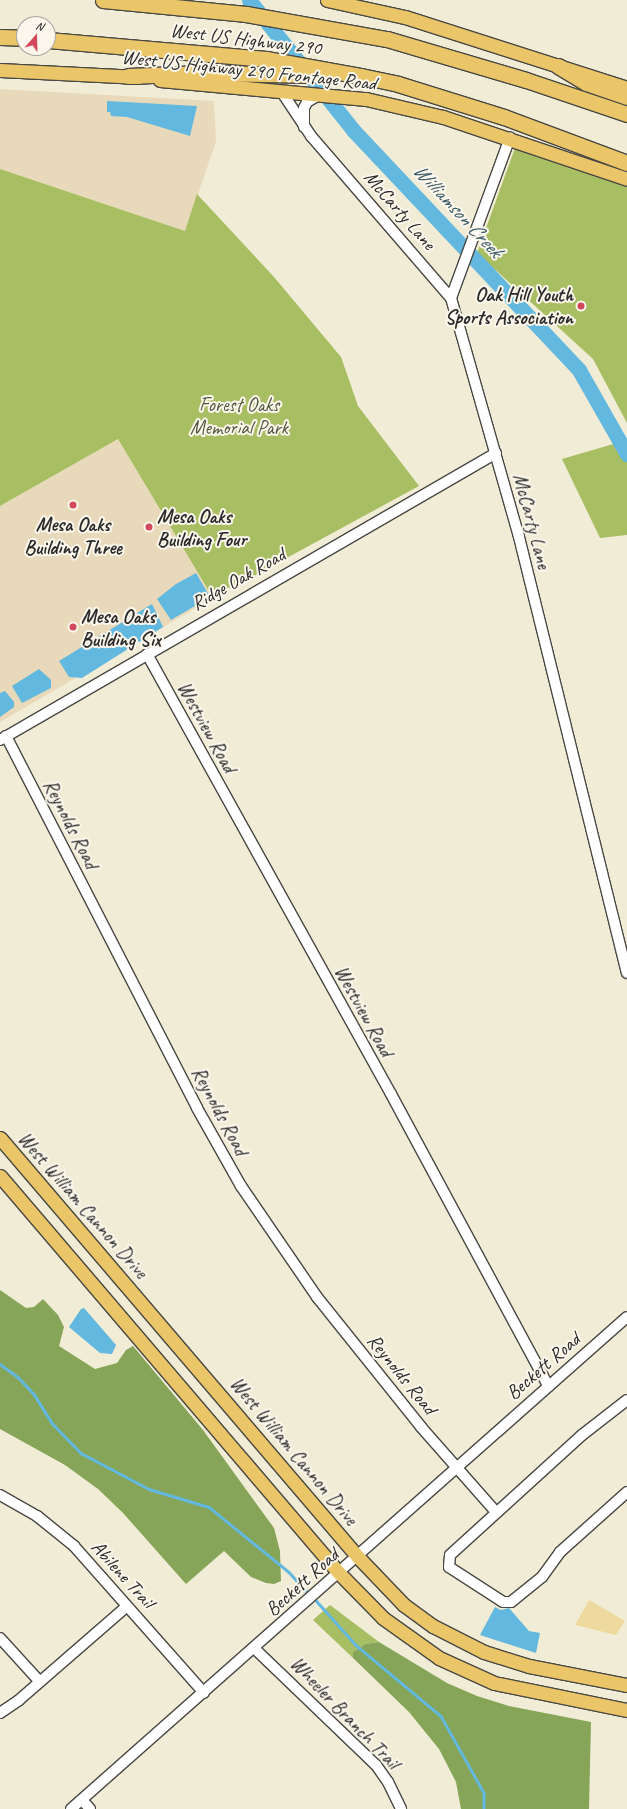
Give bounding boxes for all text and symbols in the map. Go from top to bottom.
north arrow [16,16,56,56]
text: N [34,18,45,33]
street label: West US Highway 290 [169,18,323,60]
street label: West US Highway 290 Frontage Road [121,45,377,95]
water label: Williamson Creek [408,158,508,262]
street label: McCarty Lane [359,165,441,255]
place label: Oak Hill Youth Sports Association [444,282,573,329]
marker: Oak Hill Youth Sports Association [576,301,586,311]
park label: Forest Oaks Memorial Park [190,393,288,440]
street label: McCarty Lane [508,471,556,571]
marker: Mesa Oaks Building Three [68,500,78,510]
place label: Mesa Oaks Building Four [157,504,246,551]
place label: Mesa Oaks Building Three [24,512,122,559]
marker: Mesa Oaks Building Four [144,522,154,532]
street label: Ridge Oak Road [187,542,289,616]
place label: Mesa Oaks Building Six [81,604,161,651]
marker: Mesa Oaks Building Six [68,622,78,632]
street label: Westview Road [172,677,242,777]
street label: Reynolds Road [38,776,104,872]
street label: Westview Road [329,961,399,1061]
street label: Reynolds Road [187,1063,253,1159]
street label: West William Cannon Drive [13,1127,153,1283]
street label: Beckett Road [501,1328,585,1404]
street label: Reynolds Road [362,1329,442,1419]
street label: West William Cannon Drive [225,1372,363,1530]
street label: Abilene Trail [86,1535,160,1613]
street label: Beckett Road [261,1543,343,1621]
street label: Wheeler Branch Trail [285,1652,405,1774]

